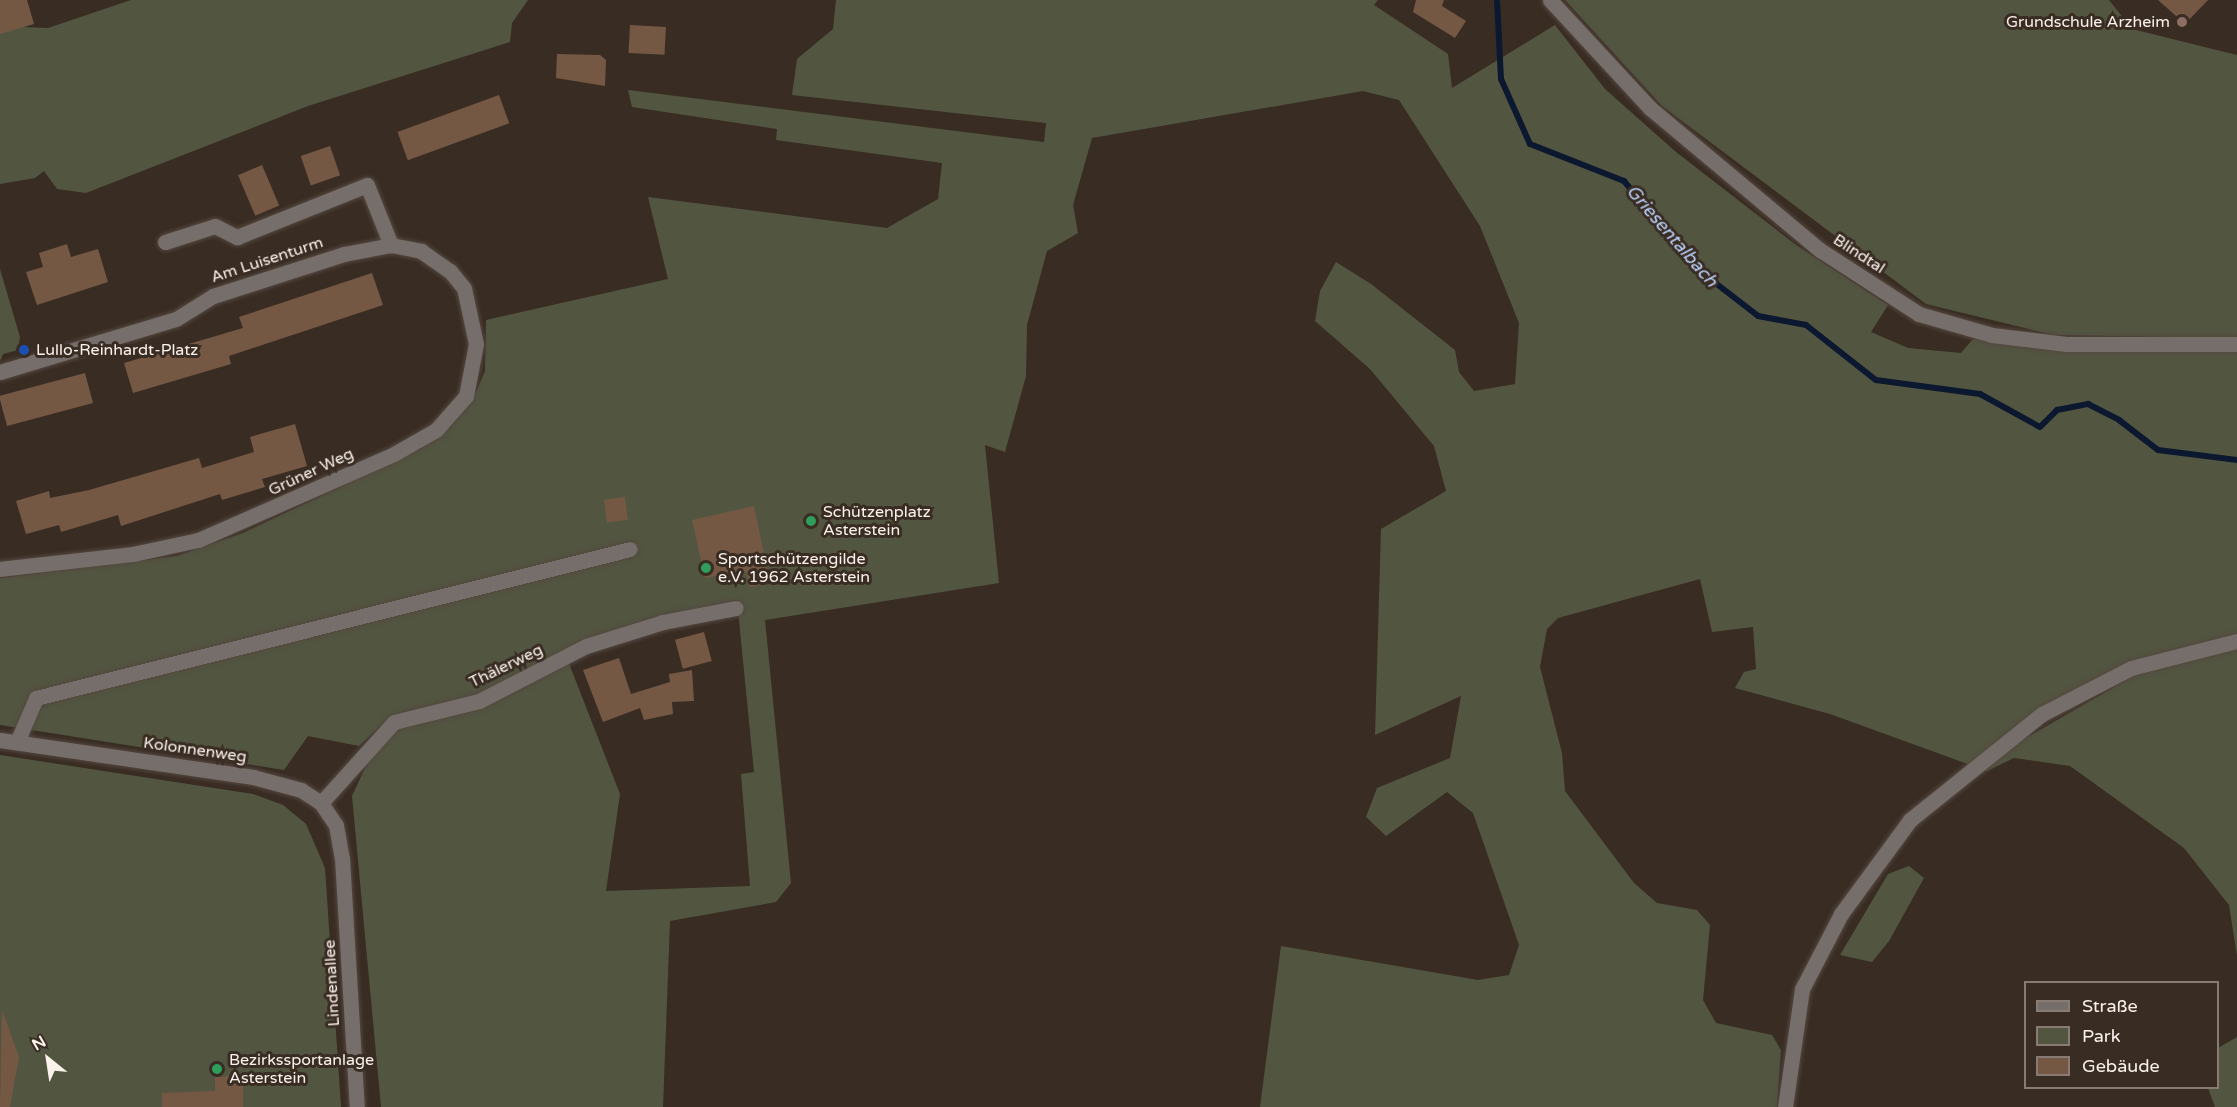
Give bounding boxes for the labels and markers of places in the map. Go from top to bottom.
place label: Grundschule Arzheim [2006,12,2170,32]
marker: Grundschule Arzheim [2175,15,2189,29]
place label: Lullo-Reinhardt-Platz [36,340,198,360]
marker: Lullo-Reinhardt-Platz [17,343,31,357]
place label: Schützenplatz Asterstein [823,502,931,540]
marker: Schützenplatz Asterstein [804,514,818,528]
place label: Sportschützengilde e.V. 1962 Asterstein [718,549,870,587]
marker: Sportschützengilde e.V. 1962 Asterstein [699,561,713,575]
place label: Bezirkssportanlage Asterstein [229,1050,374,1088]
marker: Bezirkssportanlage Asterstein [210,1062,224,1076]

